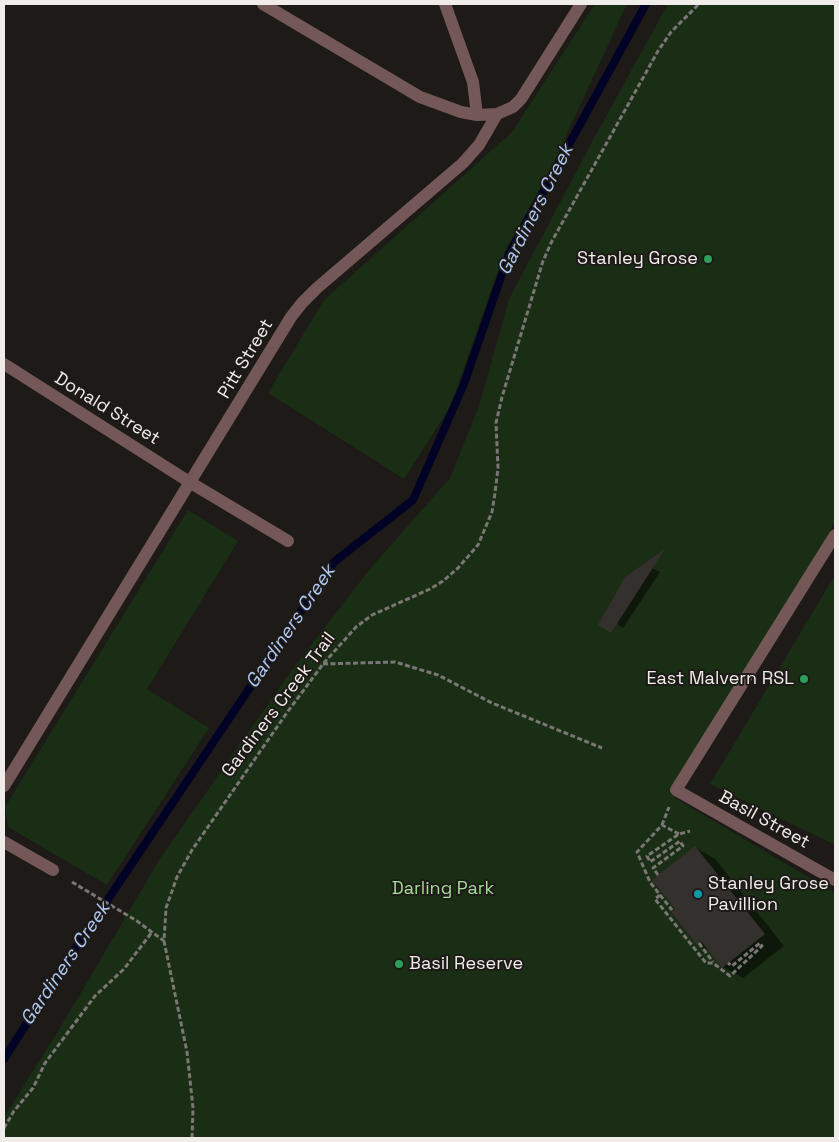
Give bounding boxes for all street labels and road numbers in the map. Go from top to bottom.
street label: Pitt Street [214,315,278,403]
street label: Donald Street [50,368,164,450]
street label: Gardiners Creek Trail [218,628,340,782]
street label: Basil Street [715,786,813,854]

